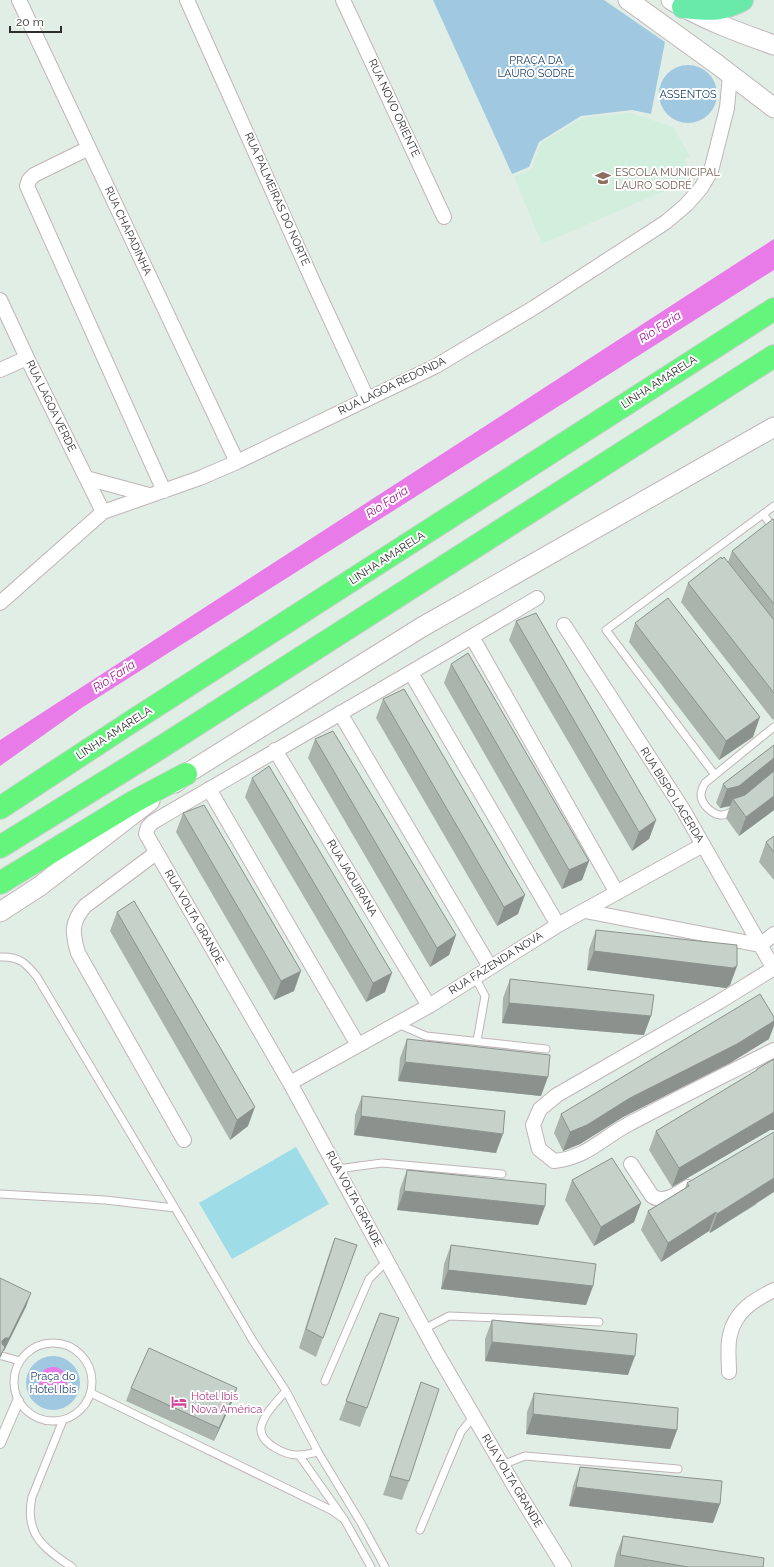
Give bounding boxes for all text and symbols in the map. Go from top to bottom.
scale bar [10,8,61,34]
text: 20 m [16,15,44,29]
park label: PRAÇA DA LAURO SODRÉ [498,54,575,80]
street label: RUA NOVO ORIENTE [366,57,423,159]
park label: ASSENTOS [659,88,717,101]
street label: RUA PALMEIRAS DO NORTE [242,130,312,268]
place label: ESCOLA MUNICIPAL LAURO SODRÉ [615,166,721,192]
school or university icon: ESCOLA MUNICIPAL LAURO SODRÉ [594,169,612,187]
street label: RUA CHAPADINHA [102,185,155,278]
water label: Rio Faria [636,308,684,346]
street label: LINHA AMARELA [619,352,700,411]
street label: RUA LAGOA REDONDA [336,354,448,418]
street label: RUA LAGOA VERDE [23,358,79,454]
water label: Rio Faria [363,483,411,521]
street label: LINHA AMARELA [347,528,428,587]
water label: Rio Faria [90,657,138,695]
street label: LINHA AMARELA [74,703,155,762]
street label: RUA BISPO LACERDA [637,745,707,845]
street label: RUA JAQUIRANA [324,837,380,919]
street label: RUA VOLTA GRANDE [162,868,226,967]
street label: RUA FAZENDA NOVA [446,928,546,997]
street label: RUA VOLTA GRANDE [323,1149,385,1249]
park label: Praça do Hotel Ibis [29,1370,77,1396]
place label: Hotel Ibis Nova América [191,1390,262,1416]
hotel icon: Hotel Ibis Nova América [170,1393,188,1411]
street label: RUA VOLTA GRANDE [479,1432,545,1530]

